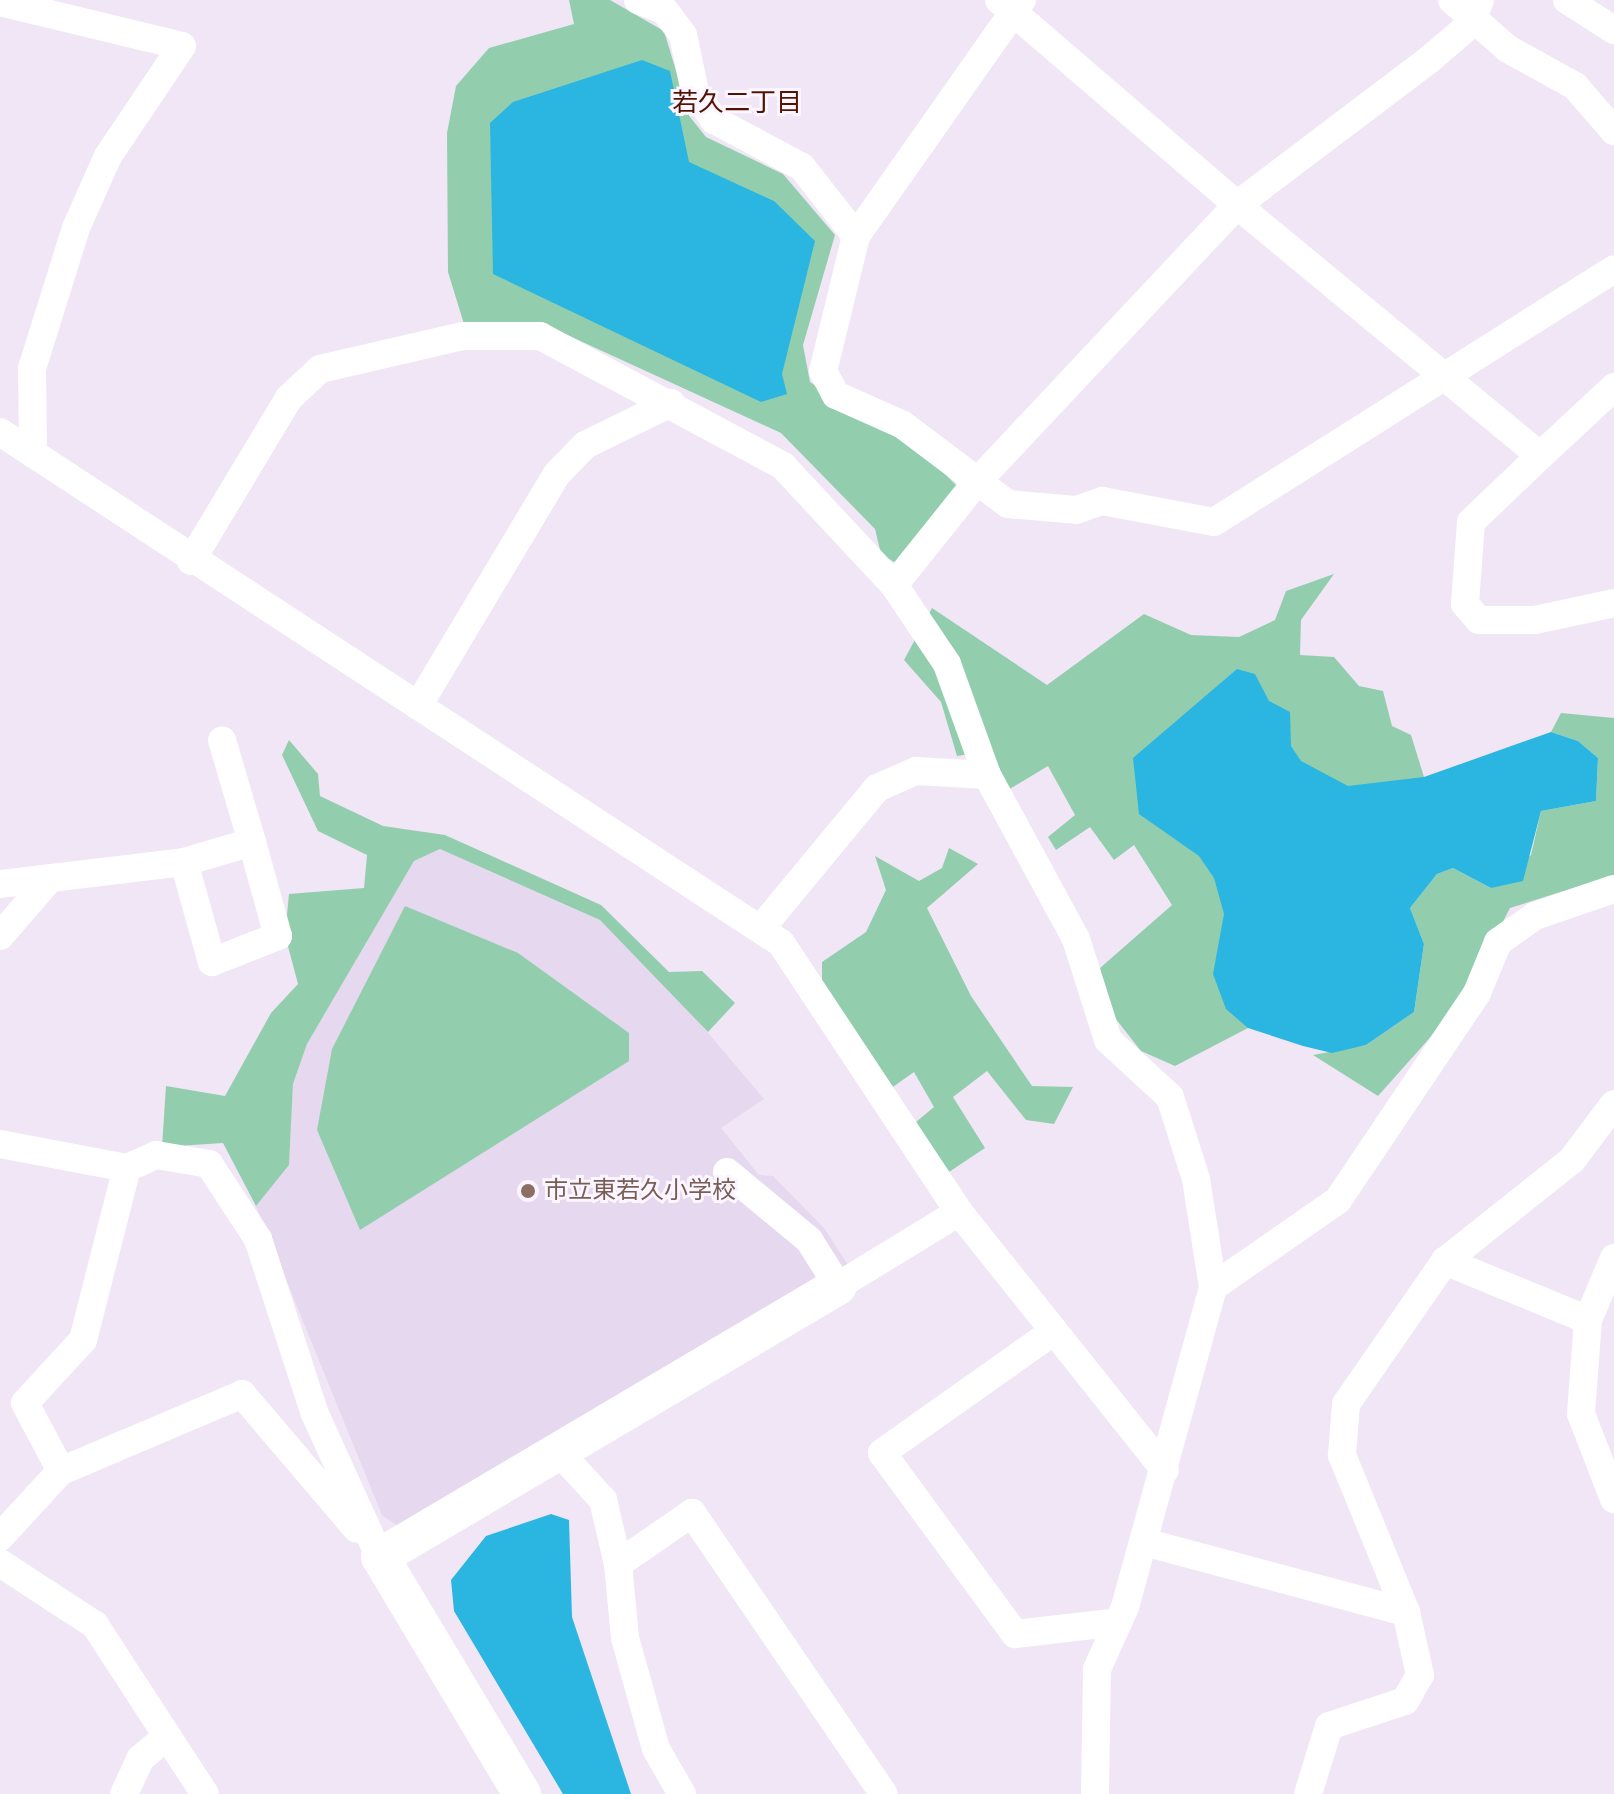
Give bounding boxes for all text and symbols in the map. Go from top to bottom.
district label: 若久二丁目 [672,87,802,119]
place label: 市立東若久小学校 [544,1177,736,1205]
marker: 市立東若久小学校 [519,1182,537,1200]

